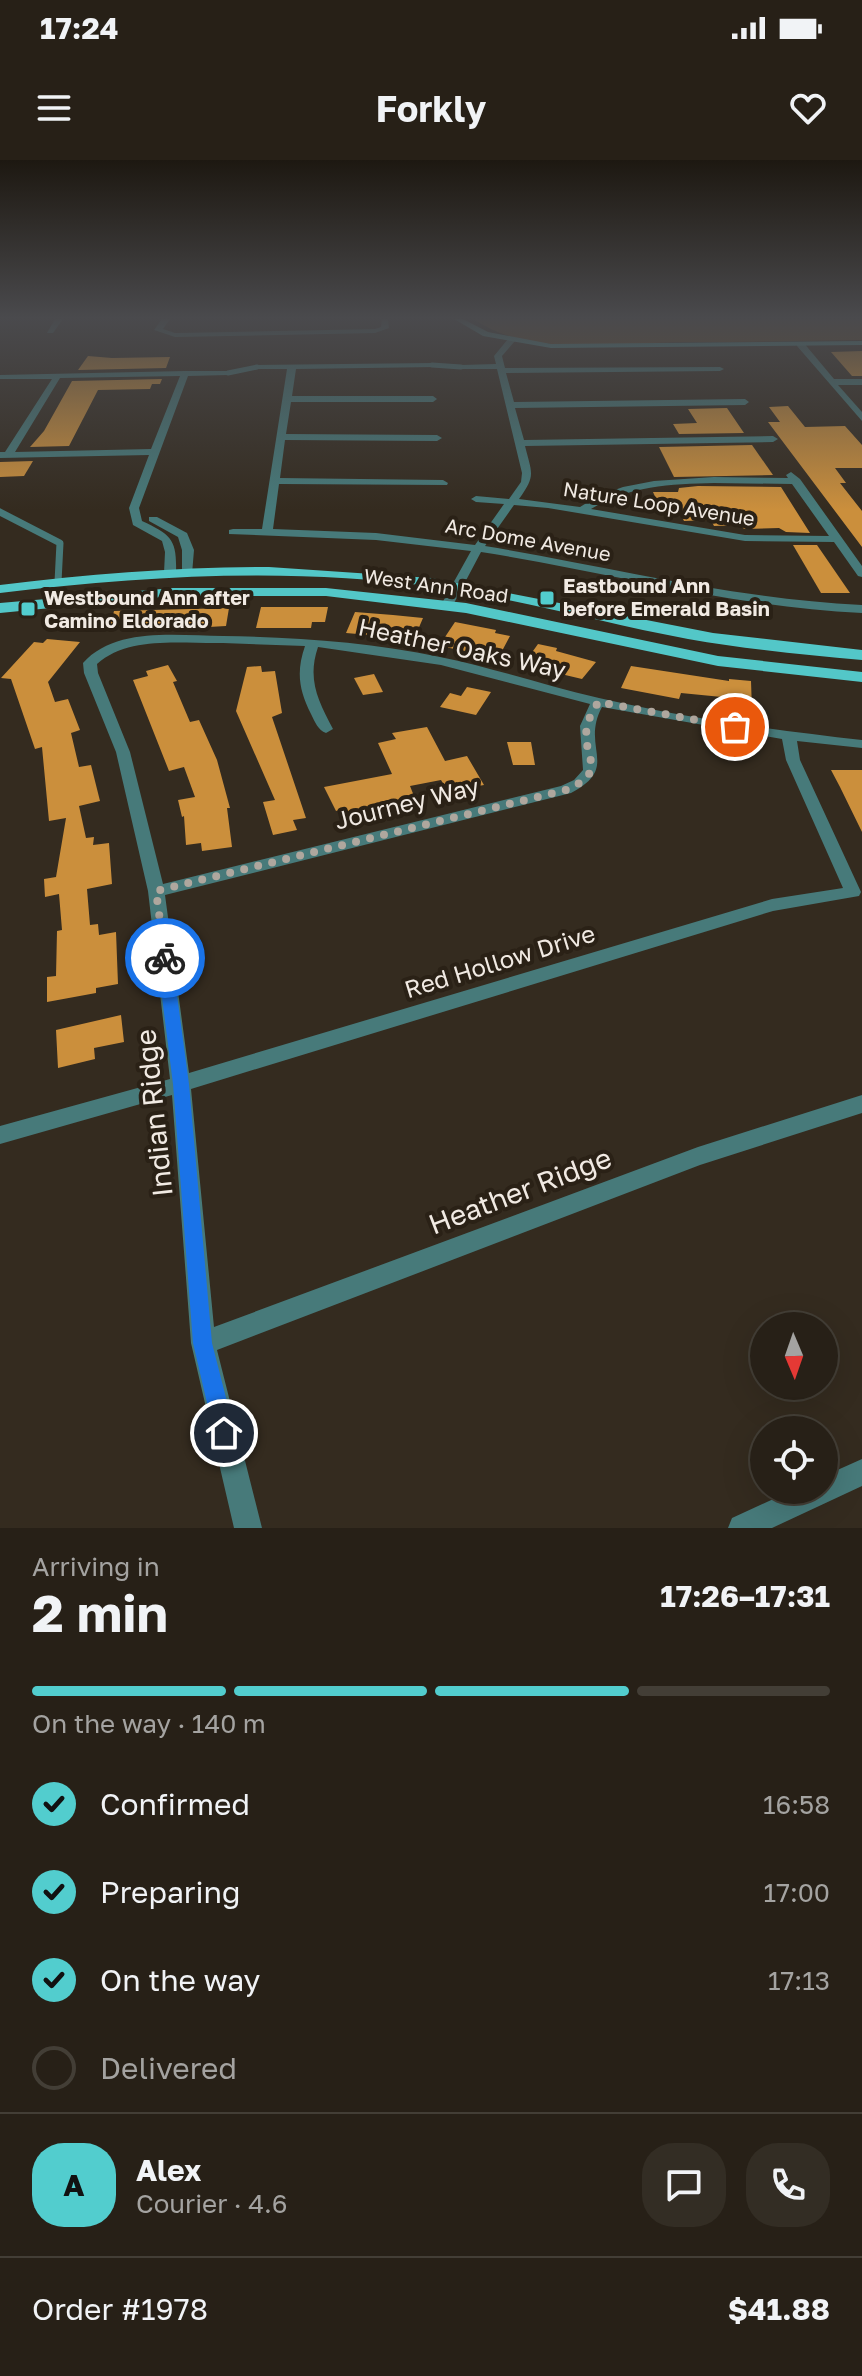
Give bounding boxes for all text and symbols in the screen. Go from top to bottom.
text: 17:24 [40,10,118,46]
icon: menu [32,86,76,130]
icon: heart [786,86,830,130]
text: Forkly [376,87,486,130]
street label: Nature Loop Avenue [562,476,757,530]
street label: Arc Dome Avenue [443,513,613,565]
street label: West Ann Road [362,563,510,607]
place label: Eastbound Ann before Emerald Basin [563,573,770,620]
place label: Westbound Ann after Camino Eldorado [44,585,250,632]
marker: Eastbound Ann before Emerald Basin [538,589,556,607]
marker: Westbound Ann after Camino Eldorado [19,600,37,618]
street label: Heather Oaks Way [356,611,569,684]
pin [701,693,769,761]
icon: bag [713,705,757,749]
street label: Journey Way [331,771,482,834]
courier [125,918,205,998]
street label: Red Hollow Drive [401,918,598,1003]
icon: bike [143,936,187,980]
street label: Indian Ridge [128,1028,179,1198]
street label: Heather Ridge [424,1141,616,1240]
north arrow [750,1312,838,1400]
map controls [750,1312,838,1504]
pin [190,1399,258,1467]
icon: home [202,1411,246,1455]
button: locate [750,1416,838,1504]
text: Arriving in [32,1551,160,1582]
text: 17:26–17:31 [660,1578,830,1614]
text: 2 min [32,1581,168,1643]
text: On the way · 140 m [32,1708,266,1739]
icon: check [32,1782,76,1826]
text: Confirmed [100,1786,250,1822]
text: 16:58 [763,1789,830,1820]
icon: check [32,1870,76,1914]
text: Preparing [100,1874,241,1910]
text: 17:00 [764,1877,830,1908]
icon: check [32,1958,76,2002]
text: On the way [100,1962,260,1998]
text: 17:13 [768,1965,830,1996]
text: Delivered [100,2050,237,2086]
button: chat [642,2143,726,2227]
button: phone [746,2143,830,2227]
text: Alex [136,2152,201,2188]
text: A [63,2167,85,2203]
text: Courier · 4.6 [136,2188,288,2219]
text: Order #1978 [32,2291,208,2327]
text: $41.88 [728,2291,830,2327]

